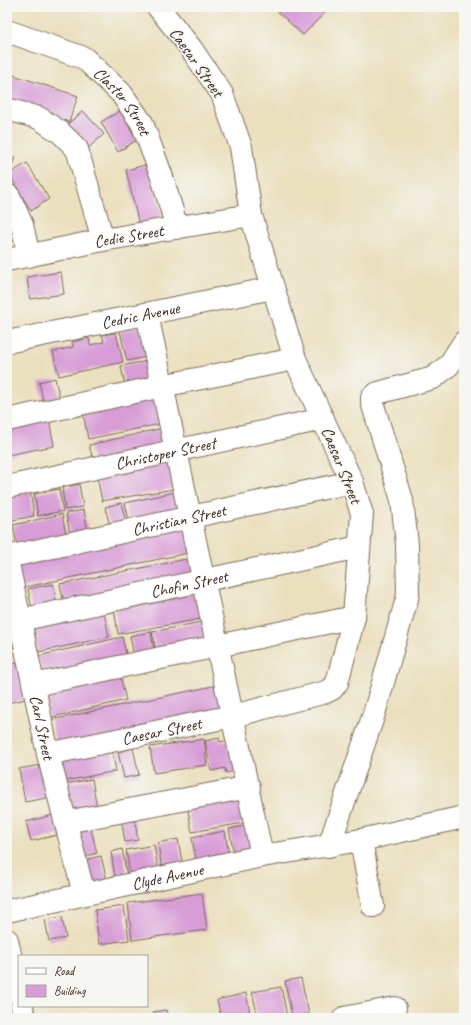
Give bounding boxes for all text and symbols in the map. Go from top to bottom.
street label: Caesar Street [165,23,230,103]
street label: Claster Street [89,63,156,140]
street label: Cedie Street [92,220,167,253]
street label: Cedric Avenue [100,297,183,334]
street label: Caesar Street [317,424,367,509]
street label: Christoper Street [113,432,220,474]
street label: Christian Street [130,499,230,540]
street label: Chofin Street [149,565,232,603]
street label: Carl Street [25,693,60,764]
street label: Caesar Street [120,712,206,750]
street label: Clyde Avenue [130,859,206,895]
legend [18,955,148,1007]
text: Road [54,963,76,979]
text: Building [54,983,86,999]

